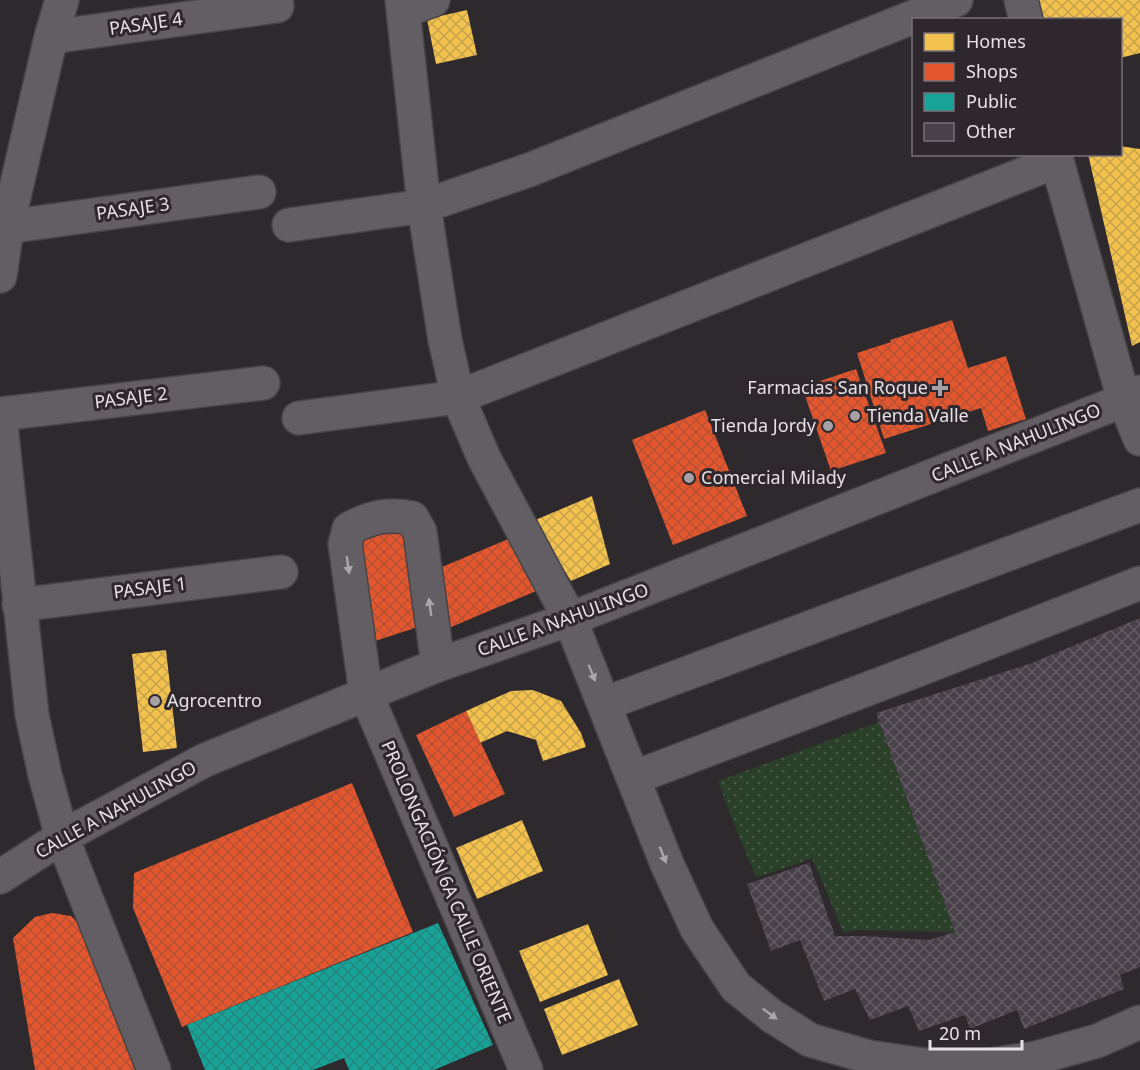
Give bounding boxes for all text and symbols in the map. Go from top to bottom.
street label: PASAJE 4 [108,6,184,40]
legend [912,18,1122,156]
text: Homes [966,29,1026,53]
text: Shops [966,59,1018,83]
text: Public [966,89,1017,113]
text: Other [966,119,1016,143]
street label: PASAJE 3 [95,191,171,225]
place label: Farmacias San Roque [747,375,928,399]
street label: PASAJE 2 [93,381,169,413]
marker: Farmacias San Roque [933,381,947,395]
street label: CALLE A NAHULINGO [927,397,1104,487]
place label: Tienda Valle [867,403,969,427]
marker: Tienda Valle [848,409,862,423]
place label: Tienda Jordy [711,413,817,437]
marker: Tienda Jordy [821,419,835,433]
place label: Comercial Milady [701,465,847,489]
marker: Comercial Milady [682,471,696,485]
one-way arrow [344,556,353,575]
street label: PASAJE 1 [112,571,188,603]
street label: CALLE A NAHULINGO [474,577,652,661]
one-way arrow [426,598,435,617]
one-way arrow [588,664,597,682]
place label: Agrocentro [167,688,262,712]
marker: Agrocentro [148,694,162,708]
street label: PROLONGACIÓN 6A CALLE ORIENTE [376,737,518,1027]
street label: CALLE A NAHULINGO [31,755,200,863]
one-way arrow [659,846,668,864]
one-way arrow [762,1008,778,1020]
scale bar [930,1013,1022,1051]
text: 20 m [939,1021,981,1045]

